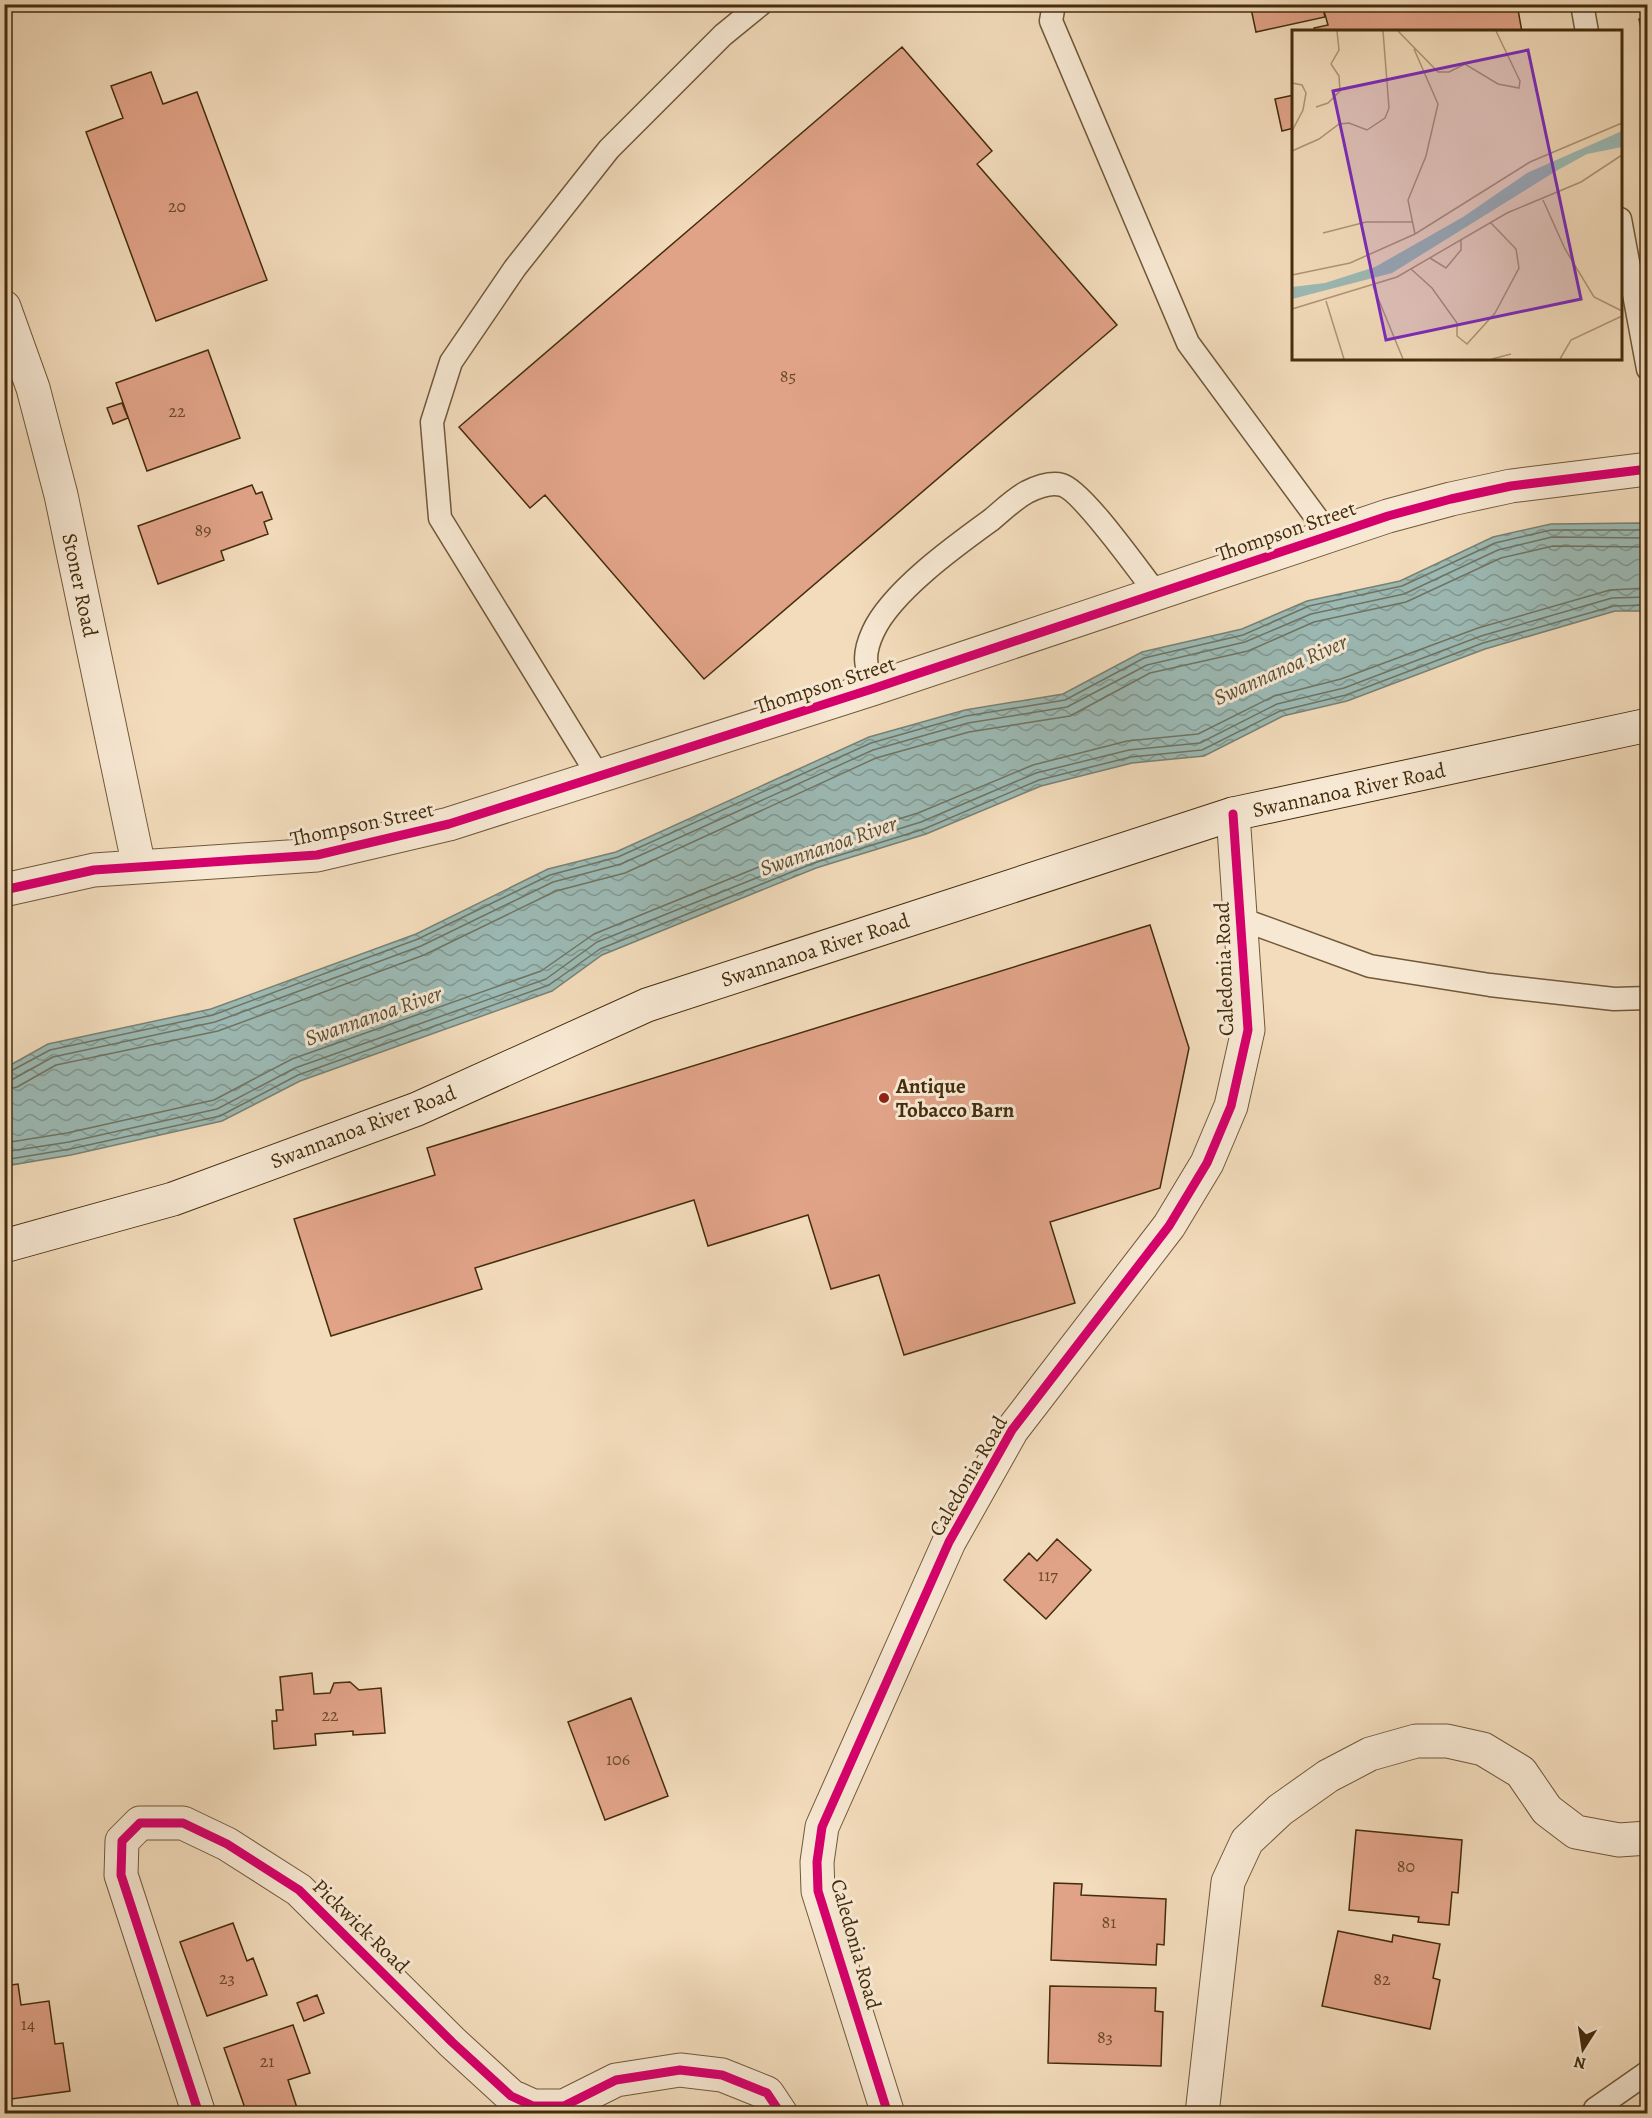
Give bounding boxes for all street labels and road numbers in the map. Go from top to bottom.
street label: Thompson Street [1212,494,1360,568]
street label: Stoner Road [55,531,105,640]
street label: Thompson Street [751,649,899,721]
street label: Swannanoa River Road [1250,756,1449,824]
street label: Thompson Street [288,795,436,853]
street label: Caledonia Road [1208,901,1240,1037]
street label: Swannanoa River Road [717,906,913,994]
street label: Swannanoa River Road [266,1078,460,1175]
street label: Caledonia Road [922,1410,1014,1541]
street label: Pickwick Road [306,1873,416,1980]
street label: Caledonia Road [824,1876,888,2013]

